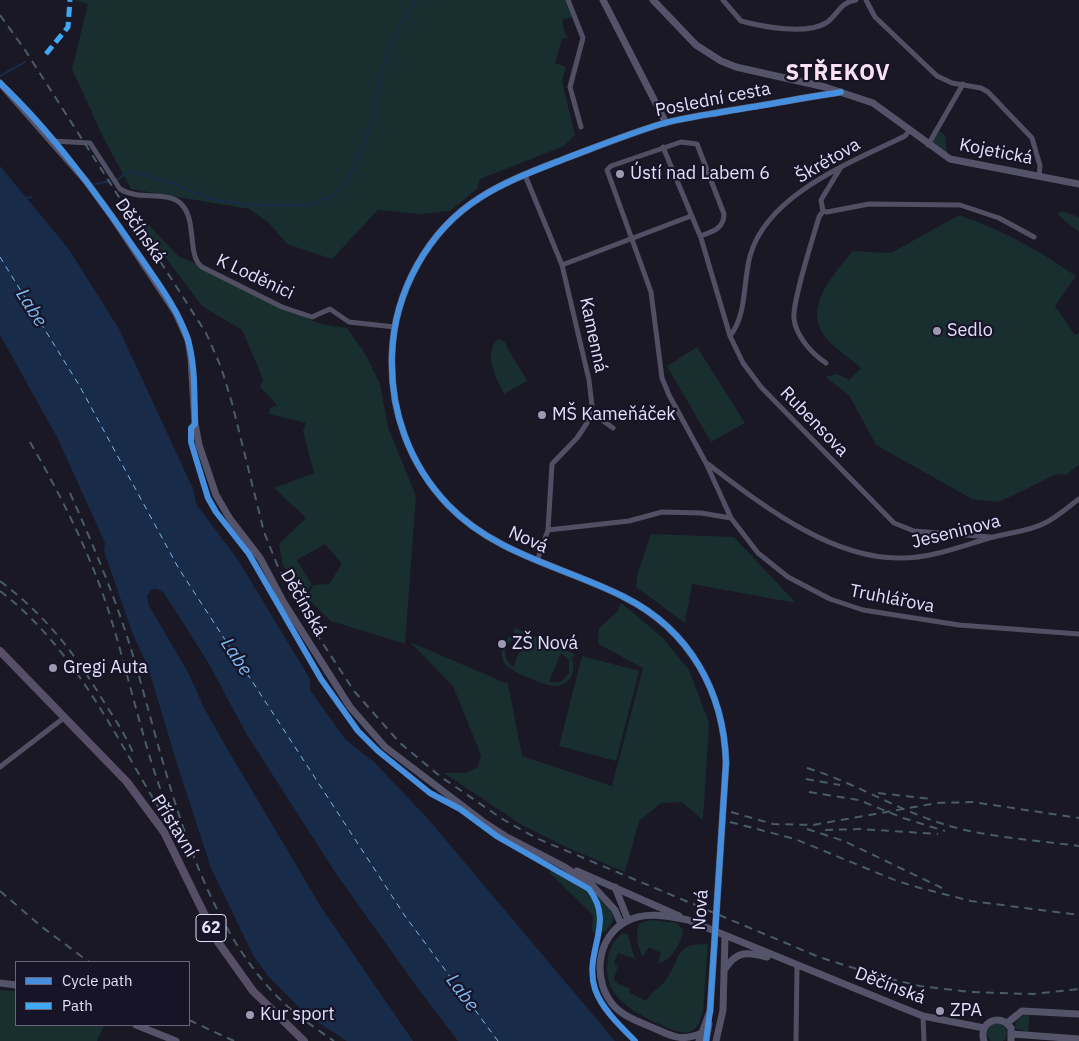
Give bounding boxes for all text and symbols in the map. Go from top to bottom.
district label: STŘEKOV [785,61,891,87]
street label: Poslední cesta [654,78,772,122]
street label: Škrétova [792,134,864,188]
street label: Kojetická [957,134,1035,170]
place label: Ústí nad Labem 6 [630,163,770,185]
marker: Ústí nad Labem 6 [614,168,626,180]
street label: Děčínská [110,195,170,267]
street label: K Loděnici [213,250,297,304]
water label: Labe [11,285,51,331]
street label: Kamenná [574,295,612,375]
place label: Sedlo [947,320,993,342]
marker: Sedlo [931,325,943,337]
street label: Rubensova [775,382,853,462]
place label: MŠ Kameňáček [552,404,676,426]
marker: MŠ Kameňáček [536,409,548,421]
street label: Jeseninova [909,511,1003,553]
street label: Nová [505,522,551,558]
street label: Děčínská [275,566,331,640]
street label: Truhlářova [848,580,936,618]
place label: ZŠ Nová [512,633,578,655]
water label: Labe [215,634,257,680]
marker: ZŠ Nová [496,638,508,650]
place label: Gregi Auta [63,657,148,679]
marker: Gregi Auta [47,662,59,674]
street label: Přístavní [146,791,202,861]
street label: Nová [689,889,713,931]
road number: 62 [196,914,226,941]
legend [15,961,190,1026]
street label: Děčínská [852,963,928,1009]
water label: Labe [441,970,483,1016]
text: Cycle path [62,971,133,990]
text: Path [62,996,93,1015]
place label: ZPA [950,1000,982,1022]
place label: Kur sport [260,1004,335,1026]
marker: ZPA [934,1005,946,1017]
marker: Kur sport [244,1009,256,1021]

